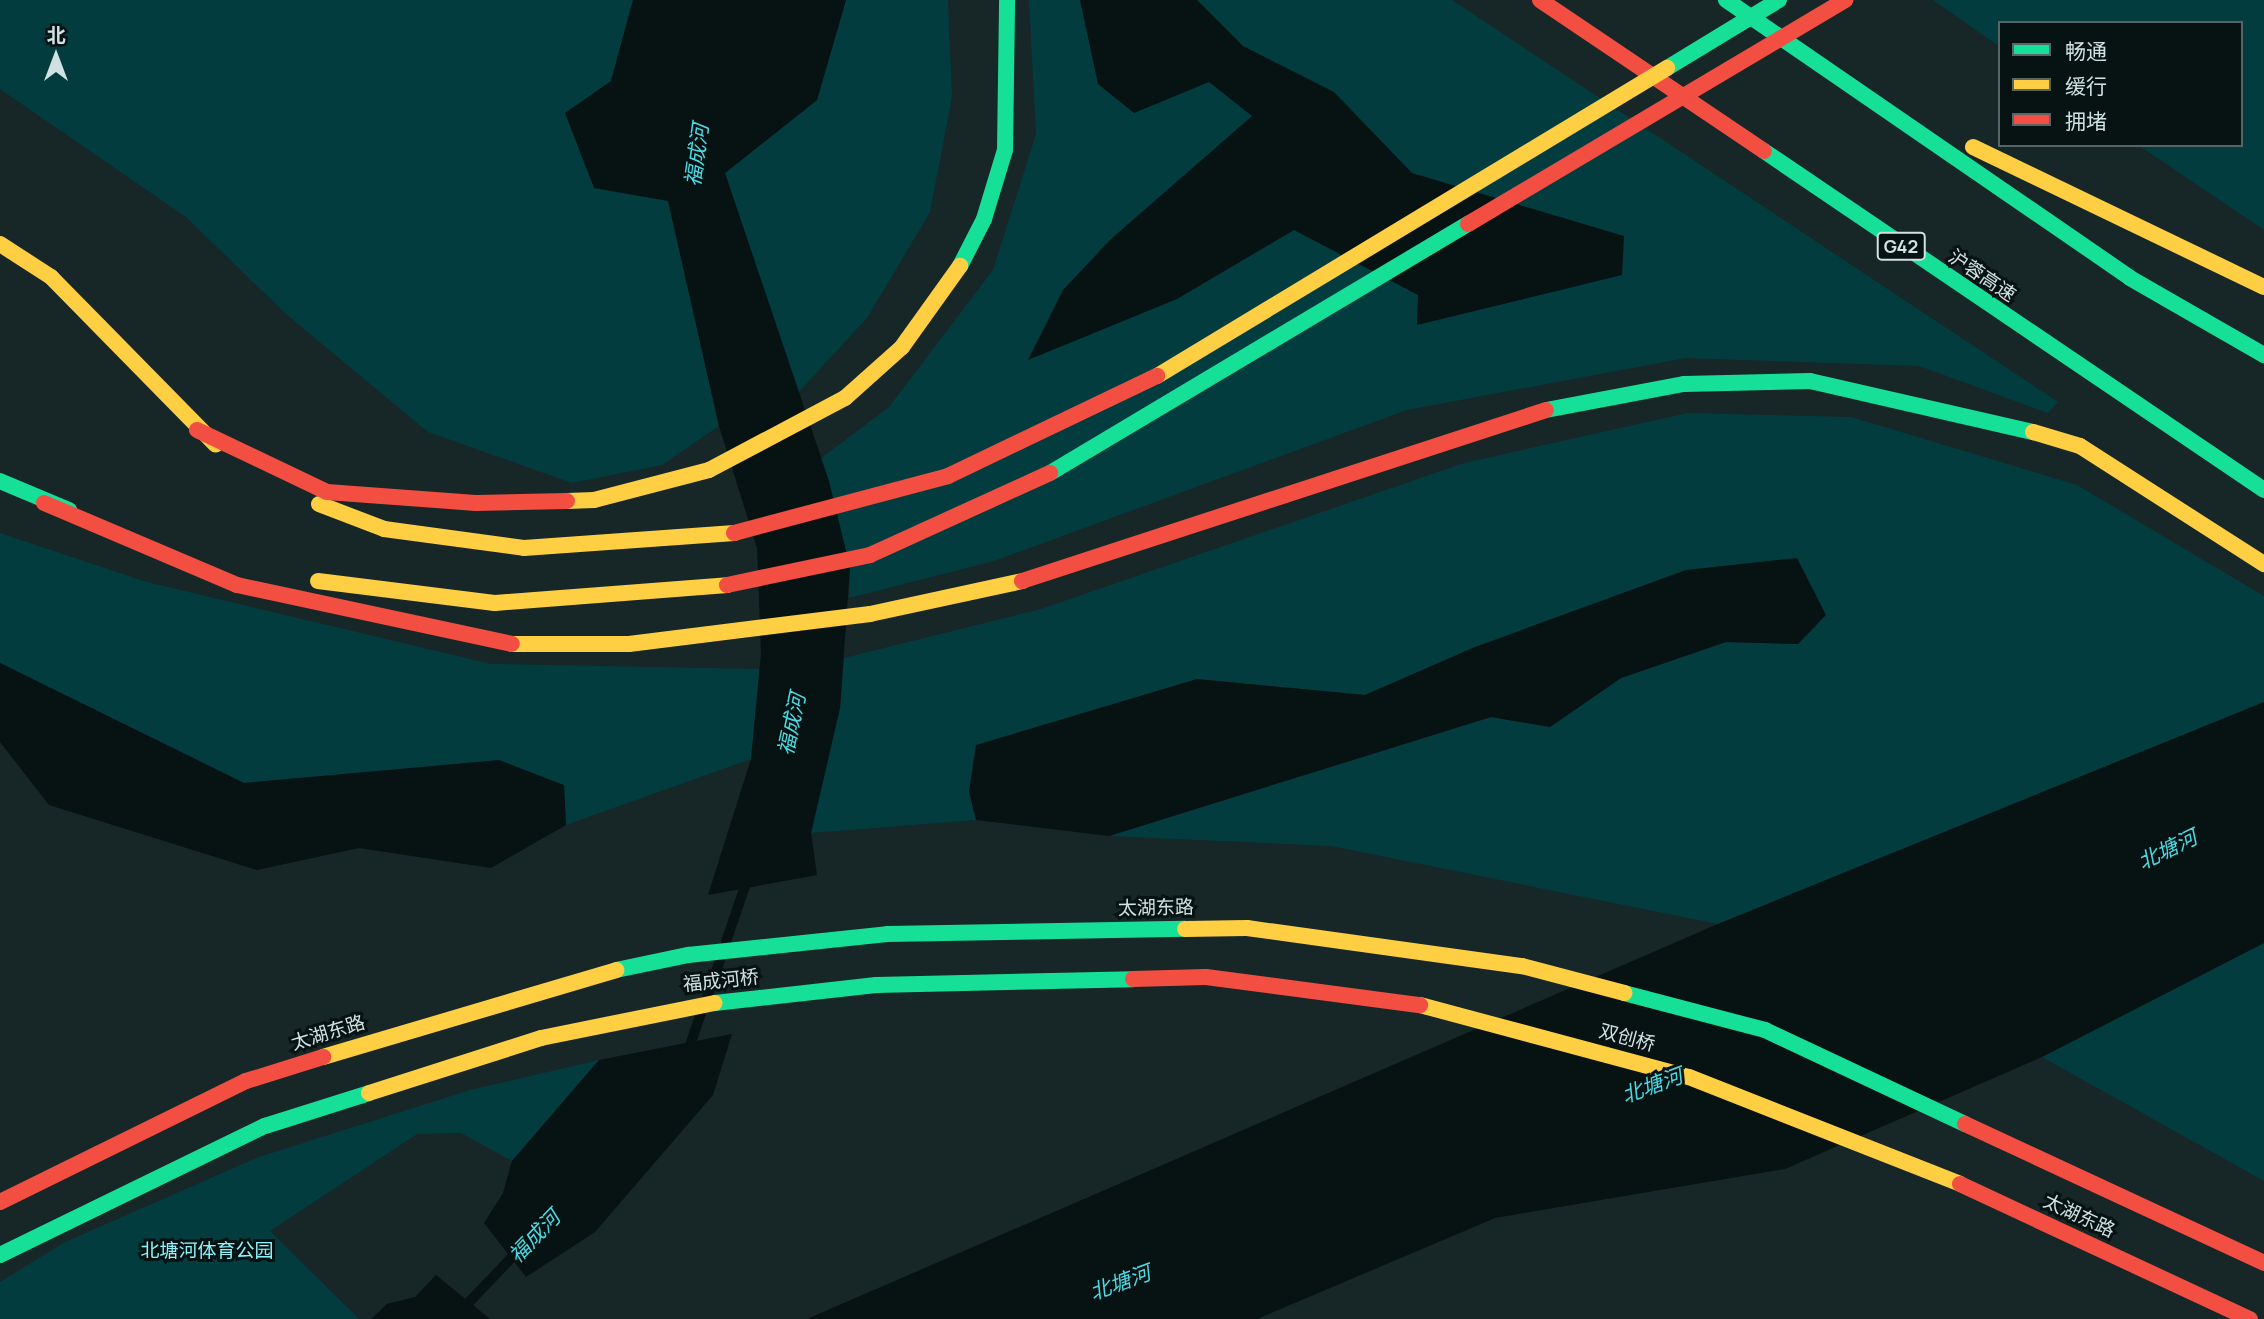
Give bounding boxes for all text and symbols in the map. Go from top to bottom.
north arrow [21,21,91,91]
legend [1998,21,2243,147]
text: 北 [46,22,66,48]
text: 畅通 [2065,37,2107,65]
text: 缓行 [2065,72,2107,100]
text: 拥堵 [2065,107,2107,135]
water label: 福成河 [679,122,713,188]
road number: G42 [1876,232,1926,260]
street label: 沪蓉高速 [1944,245,2020,307]
water label: 福成河 [772,691,810,757]
water label: 北塘河 [2133,824,2201,874]
street label: 太湖东路 [1118,896,1194,920]
street label: 福成河桥 [682,966,760,996]
street label: 太湖东路 [288,1011,368,1055]
street label: 双创桥 [1597,1020,1657,1056]
water label: 北塘河 [1618,1062,1686,1108]
street label: 太湖东路 [2040,1190,2118,1242]
water label: 福成河 [503,1205,565,1267]
park label: 北塘河体育公园 [141,1240,273,1262]
water label: 北塘河 [1086,1259,1154,1305]

